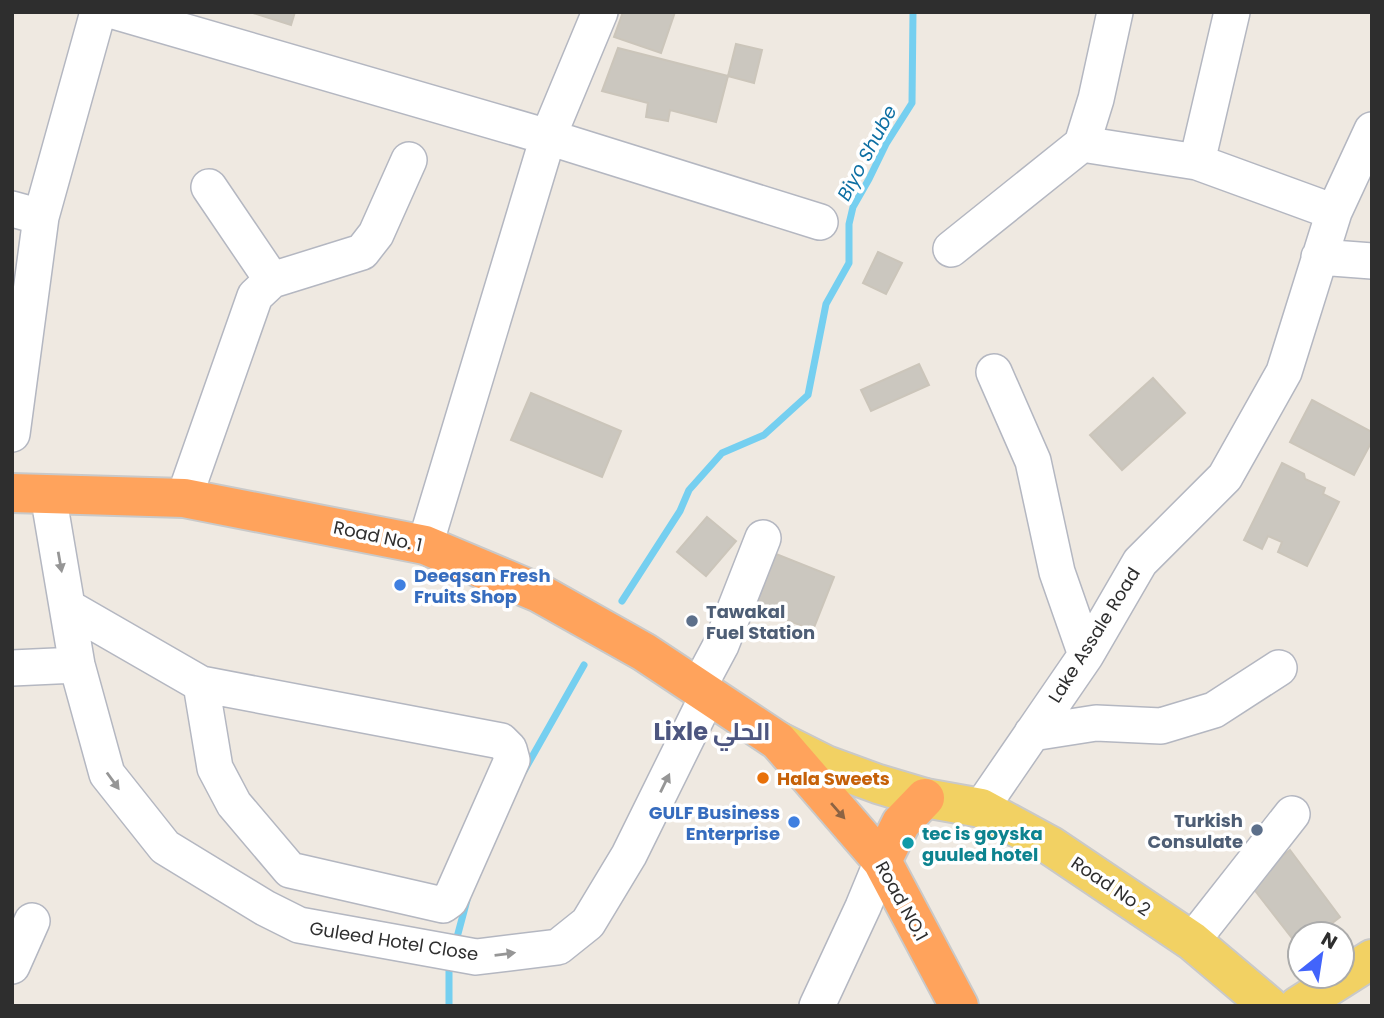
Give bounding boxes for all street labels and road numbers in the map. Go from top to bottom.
street label: Road No. 1 [331,514,425,558]
street label: Lake Assale Road [1042,562,1146,708]
street label: Road No 2 [1066,850,1156,922]
street label: Road NO.1 [870,856,934,946]
street label: Guleed Hotel Close [308,915,480,967]

